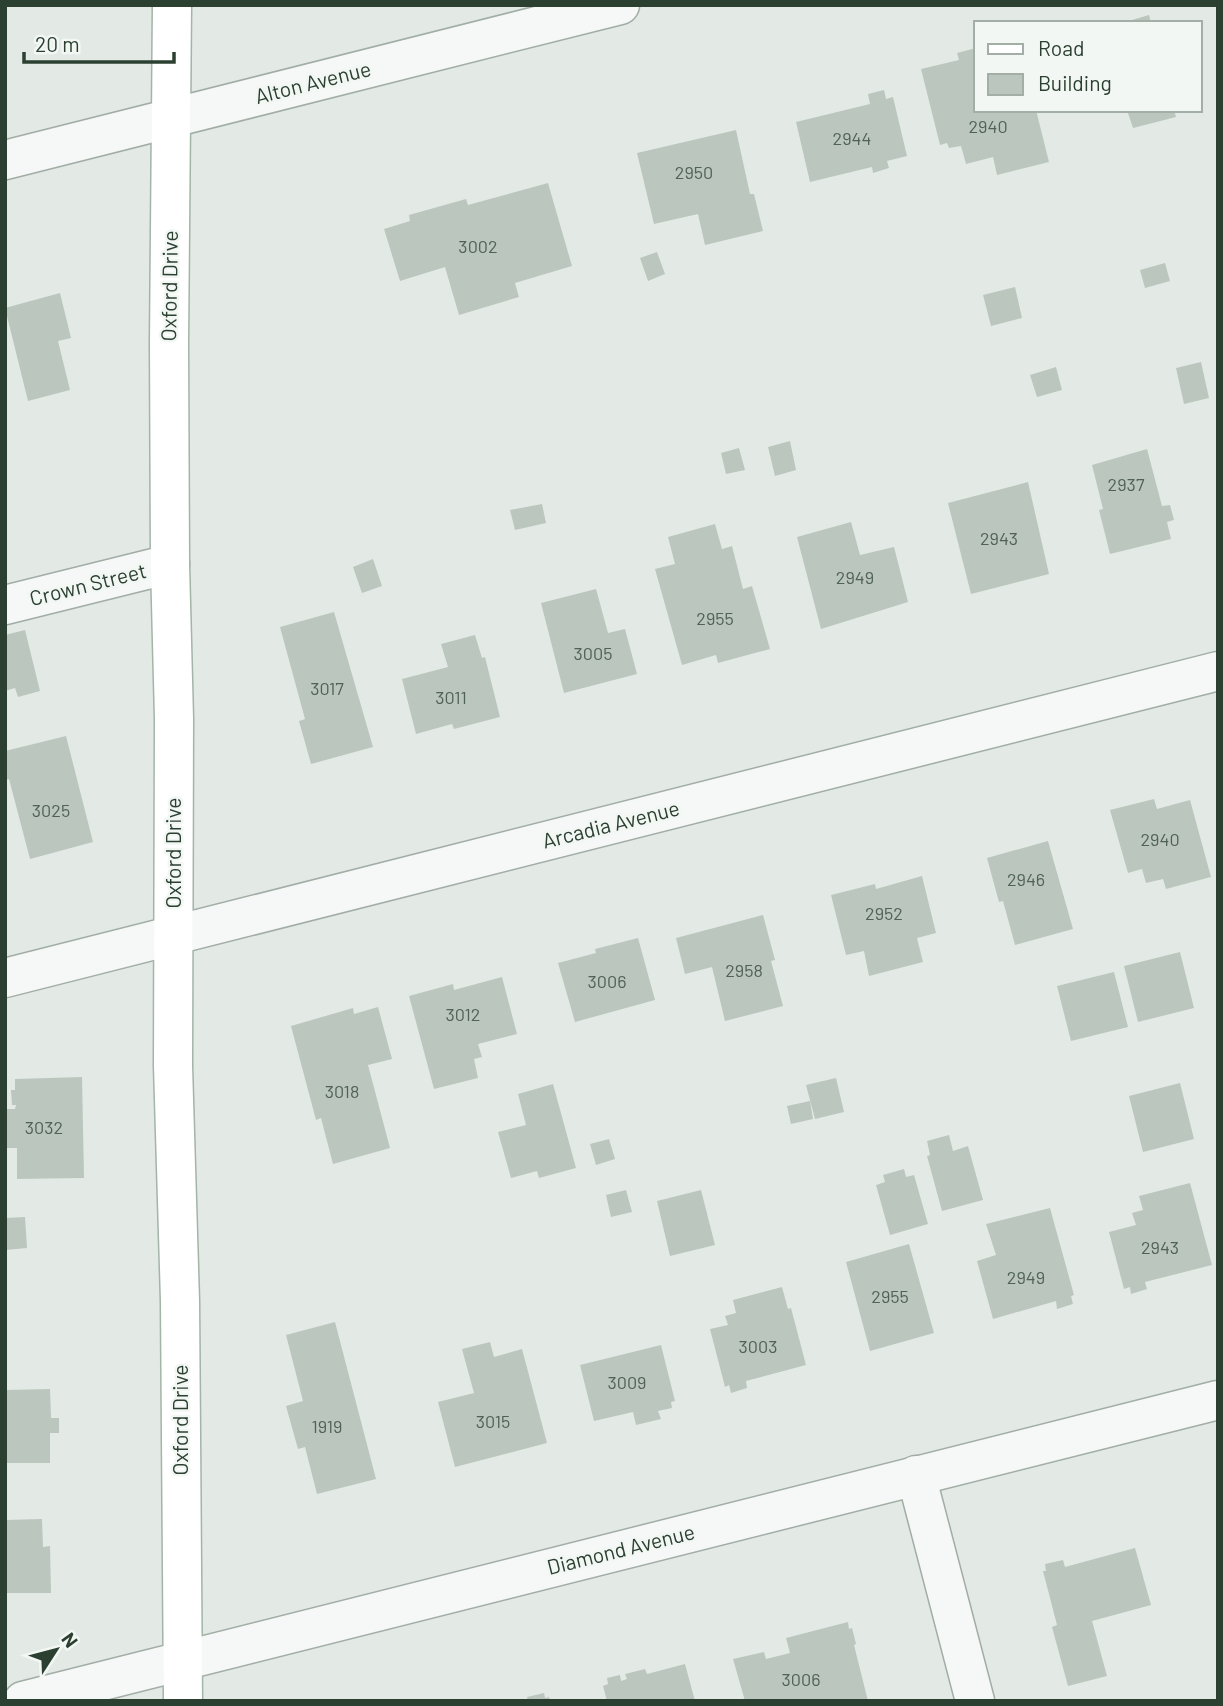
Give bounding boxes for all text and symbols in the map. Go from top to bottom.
scale bar [24,21,175,65]
legend [974,21,1202,112]
text: 20 m [35,31,80,56]
text: Road [1038,35,1084,60]
street label: Alton Avenue [252,55,373,108]
text: Building [1038,70,1112,95]
house number: 2940 [968,115,1008,137]
house number: 2944 [833,127,871,149]
house number: 2950 [675,161,713,183]
street label: Oxford Drive [155,230,182,342]
house number: 3002 [458,235,498,257]
house number: 2937 [1108,473,1145,495]
house number: 2943 [980,527,1018,549]
street label: Crown Street [27,557,149,610]
house number: 2949 [836,566,874,588]
house number: 2955 [696,607,734,629]
house number: 3005 [574,642,612,664]
house number: 3017 [310,677,344,699]
house number: 3011 [435,686,467,708]
street label: Arcadia Avenue [539,794,682,853]
street label: Oxford Drive [160,797,185,909]
house number: 3025 [32,799,70,821]
house number: 2940 [1140,828,1180,850]
house number: 2946 [1007,868,1045,890]
house number: 2952 [865,902,903,924]
house number: 2958 [725,959,763,981]
house number: 3006 [588,970,626,992]
house number: 3012 [446,1003,480,1025]
house number: 3018 [325,1080,359,1102]
house number: 3032 [25,1116,63,1138]
house number: 2943 [1141,1236,1179,1258]
house number: 2949 [1007,1266,1045,1288]
house number: 2955 [871,1285,909,1307]
house number: 3003 [739,1335,777,1357]
street label: Oxford Drive [167,1364,192,1476]
house number: 3009 [608,1371,647,1393]
house number: 3015 [476,1410,510,1432]
house number: 1919 [312,1415,343,1437]
street label: Diamond Avenue [544,1518,697,1579]
north arrow [21,1615,91,1685]
text: N [57,1628,83,1652]
house number: 3006 [782,1668,820,1690]

